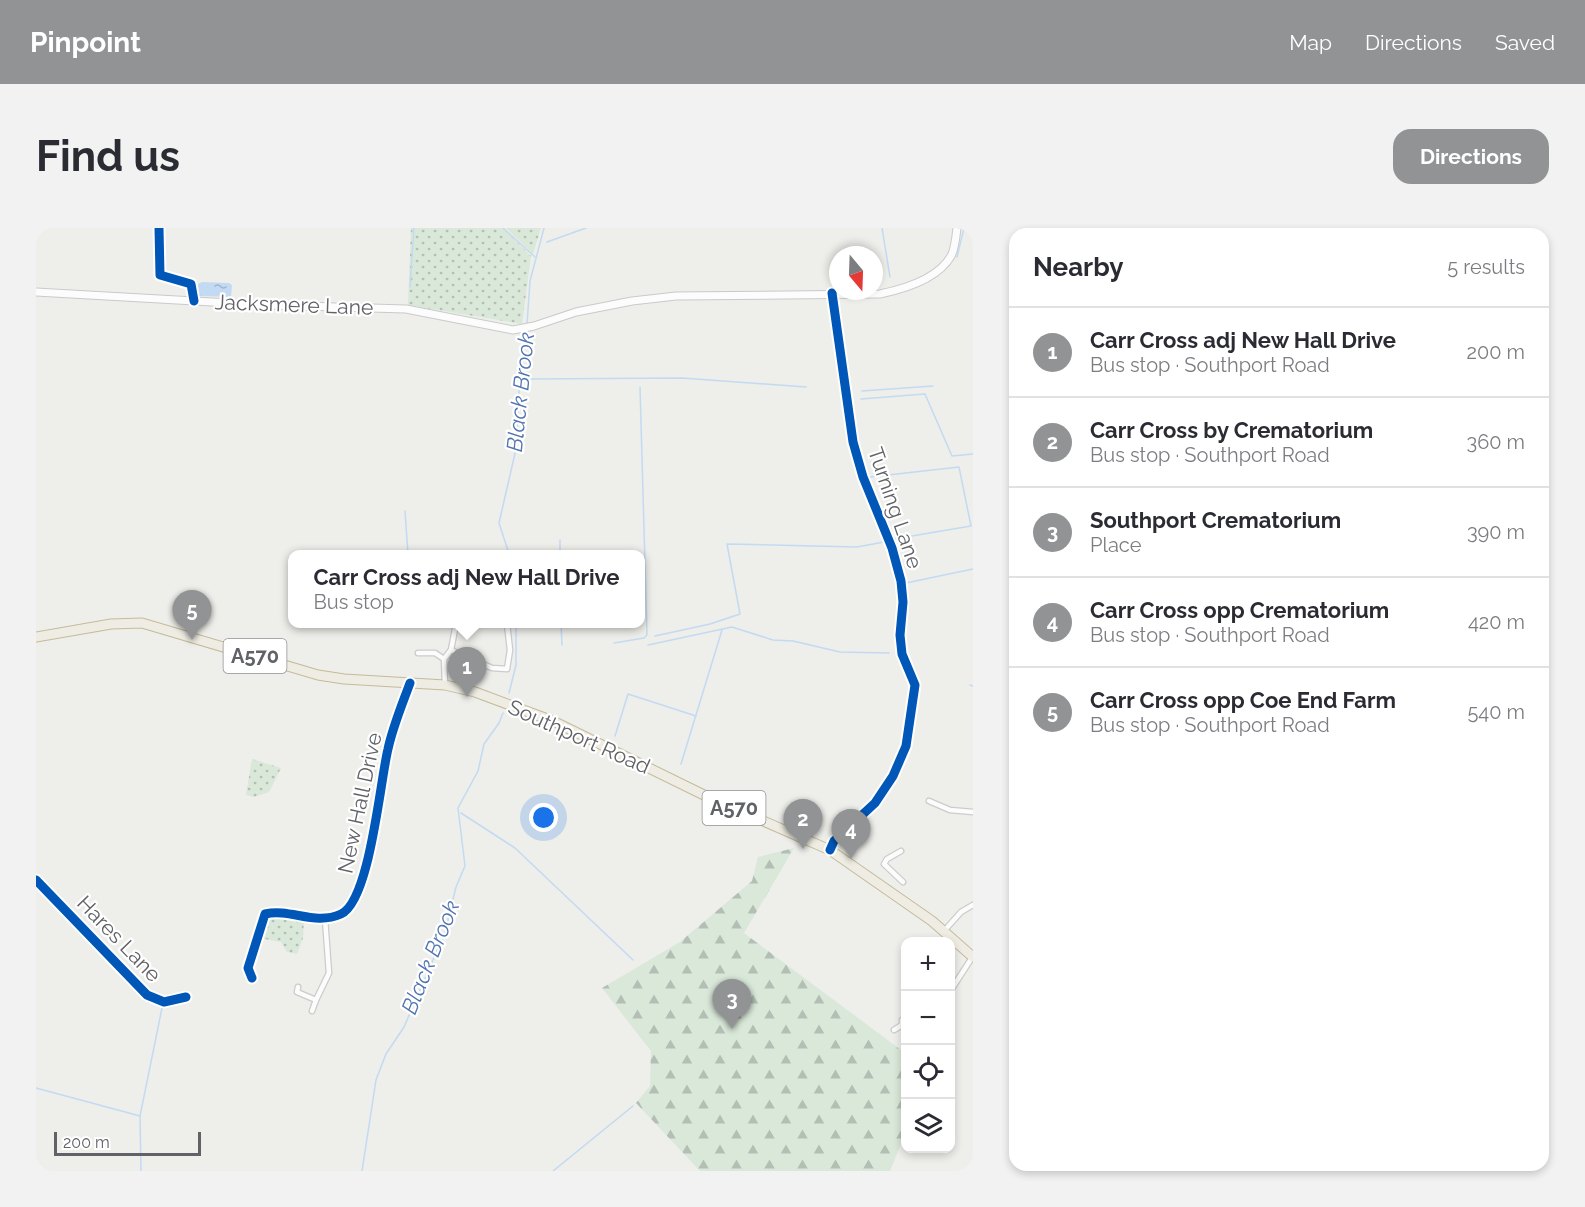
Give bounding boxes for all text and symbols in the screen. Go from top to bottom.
text: Pinpoint [30,26,141,59]
text: Map [1289,30,1332,55]
text: Directions [1365,30,1462,55]
text: Saved [1495,30,1555,55]
button: Directions [1393,129,1549,184]
text: Find us [36,132,180,181]
north arrow [829,246,883,300]
text: Nearby [1033,252,1123,282]
text: 5 results [1447,255,1525,279]
street label: Jacksmere Lane [214,289,374,320]
text: Carr Cross adj New Hall Drive [1090,327,1396,353]
water label: Black Brook [501,331,539,453]
text: 1 [1048,340,1057,364]
text: 200 m [1467,340,1525,364]
text: Bus stop · Southport Road [1090,353,1330,377]
text: Carr Cross by Crematorium [1090,417,1373,443]
text: 2 [1047,430,1058,454]
text: 360 m [1467,430,1525,454]
text: Bus stop · Southport Road [1090,443,1330,467]
street label: Turning Lane [863,444,928,572]
text: Southport Crematorium [1090,507,1341,533]
text: 3 [1047,520,1058,544]
text: 390 m [1467,520,1525,544]
text: Place [1090,533,1141,557]
popup [288,550,645,628]
text: Carr Cross adj New Hall Drive [314,564,620,590]
pin: 5 [172,590,212,640]
text: Bus stop [314,590,394,614]
text: Carr Cross opp Crematorium [1090,597,1389,623]
text: 4 [1047,610,1058,634]
text: 420 m [1468,610,1525,634]
text: Bus stop · Southport Road [1090,623,1330,647]
road number: A570 [224,639,286,673]
pin: 1 [448,648,486,697]
text: Carr Cross opp Coe End Farm [1090,687,1396,713]
street label: Southport Road [504,694,654,779]
text: 5 [1047,700,1058,724]
text: 540 m [1467,700,1525,724]
text: Bus stop · Southport Road [1090,713,1330,737]
street label: New Hall Drive [332,730,387,875]
road number: A570 [702,791,766,825]
pin: 2 [784,800,822,849]
your location [529,803,558,832]
pin: 4 [832,810,870,859]
street label: Hares Lane [72,890,167,987]
water label: Black Brook [395,896,465,1018]
map controls [901,937,955,1153]
button: + [901,937,955,991]
pin: 3 [712,980,752,1029]
button: − [901,991,955,1045]
button: locate [901,1045,955,1099]
button: layers [901,1099,955,1153]
scale bar [54,1129,201,1156]
text: 200 m [63,1133,110,1152]

